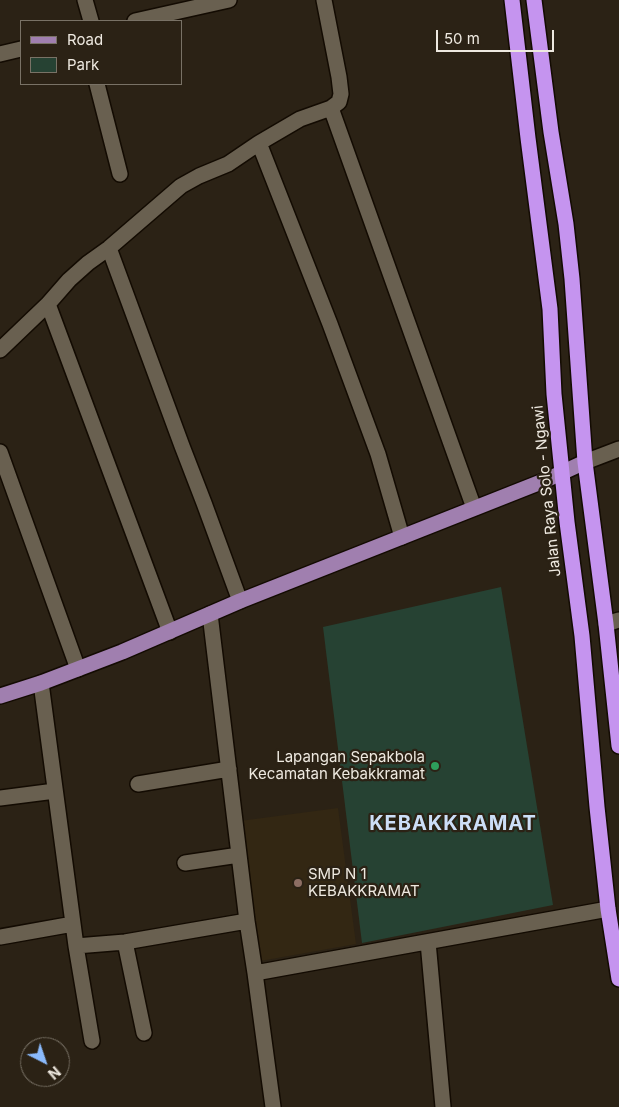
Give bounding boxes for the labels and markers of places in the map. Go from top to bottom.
place label: Lapangan Sepakbola Kecamatan Kebakkramat [249,748,425,783]
marker: Lapangan Sepakbola Kecamatan Kebakkramat [429,760,441,772]
place label: SMP N 1 KEBAKKRAMAT [308,865,420,900]
marker: SMP N 1 KEBAKKRAMAT [292,877,304,889]

